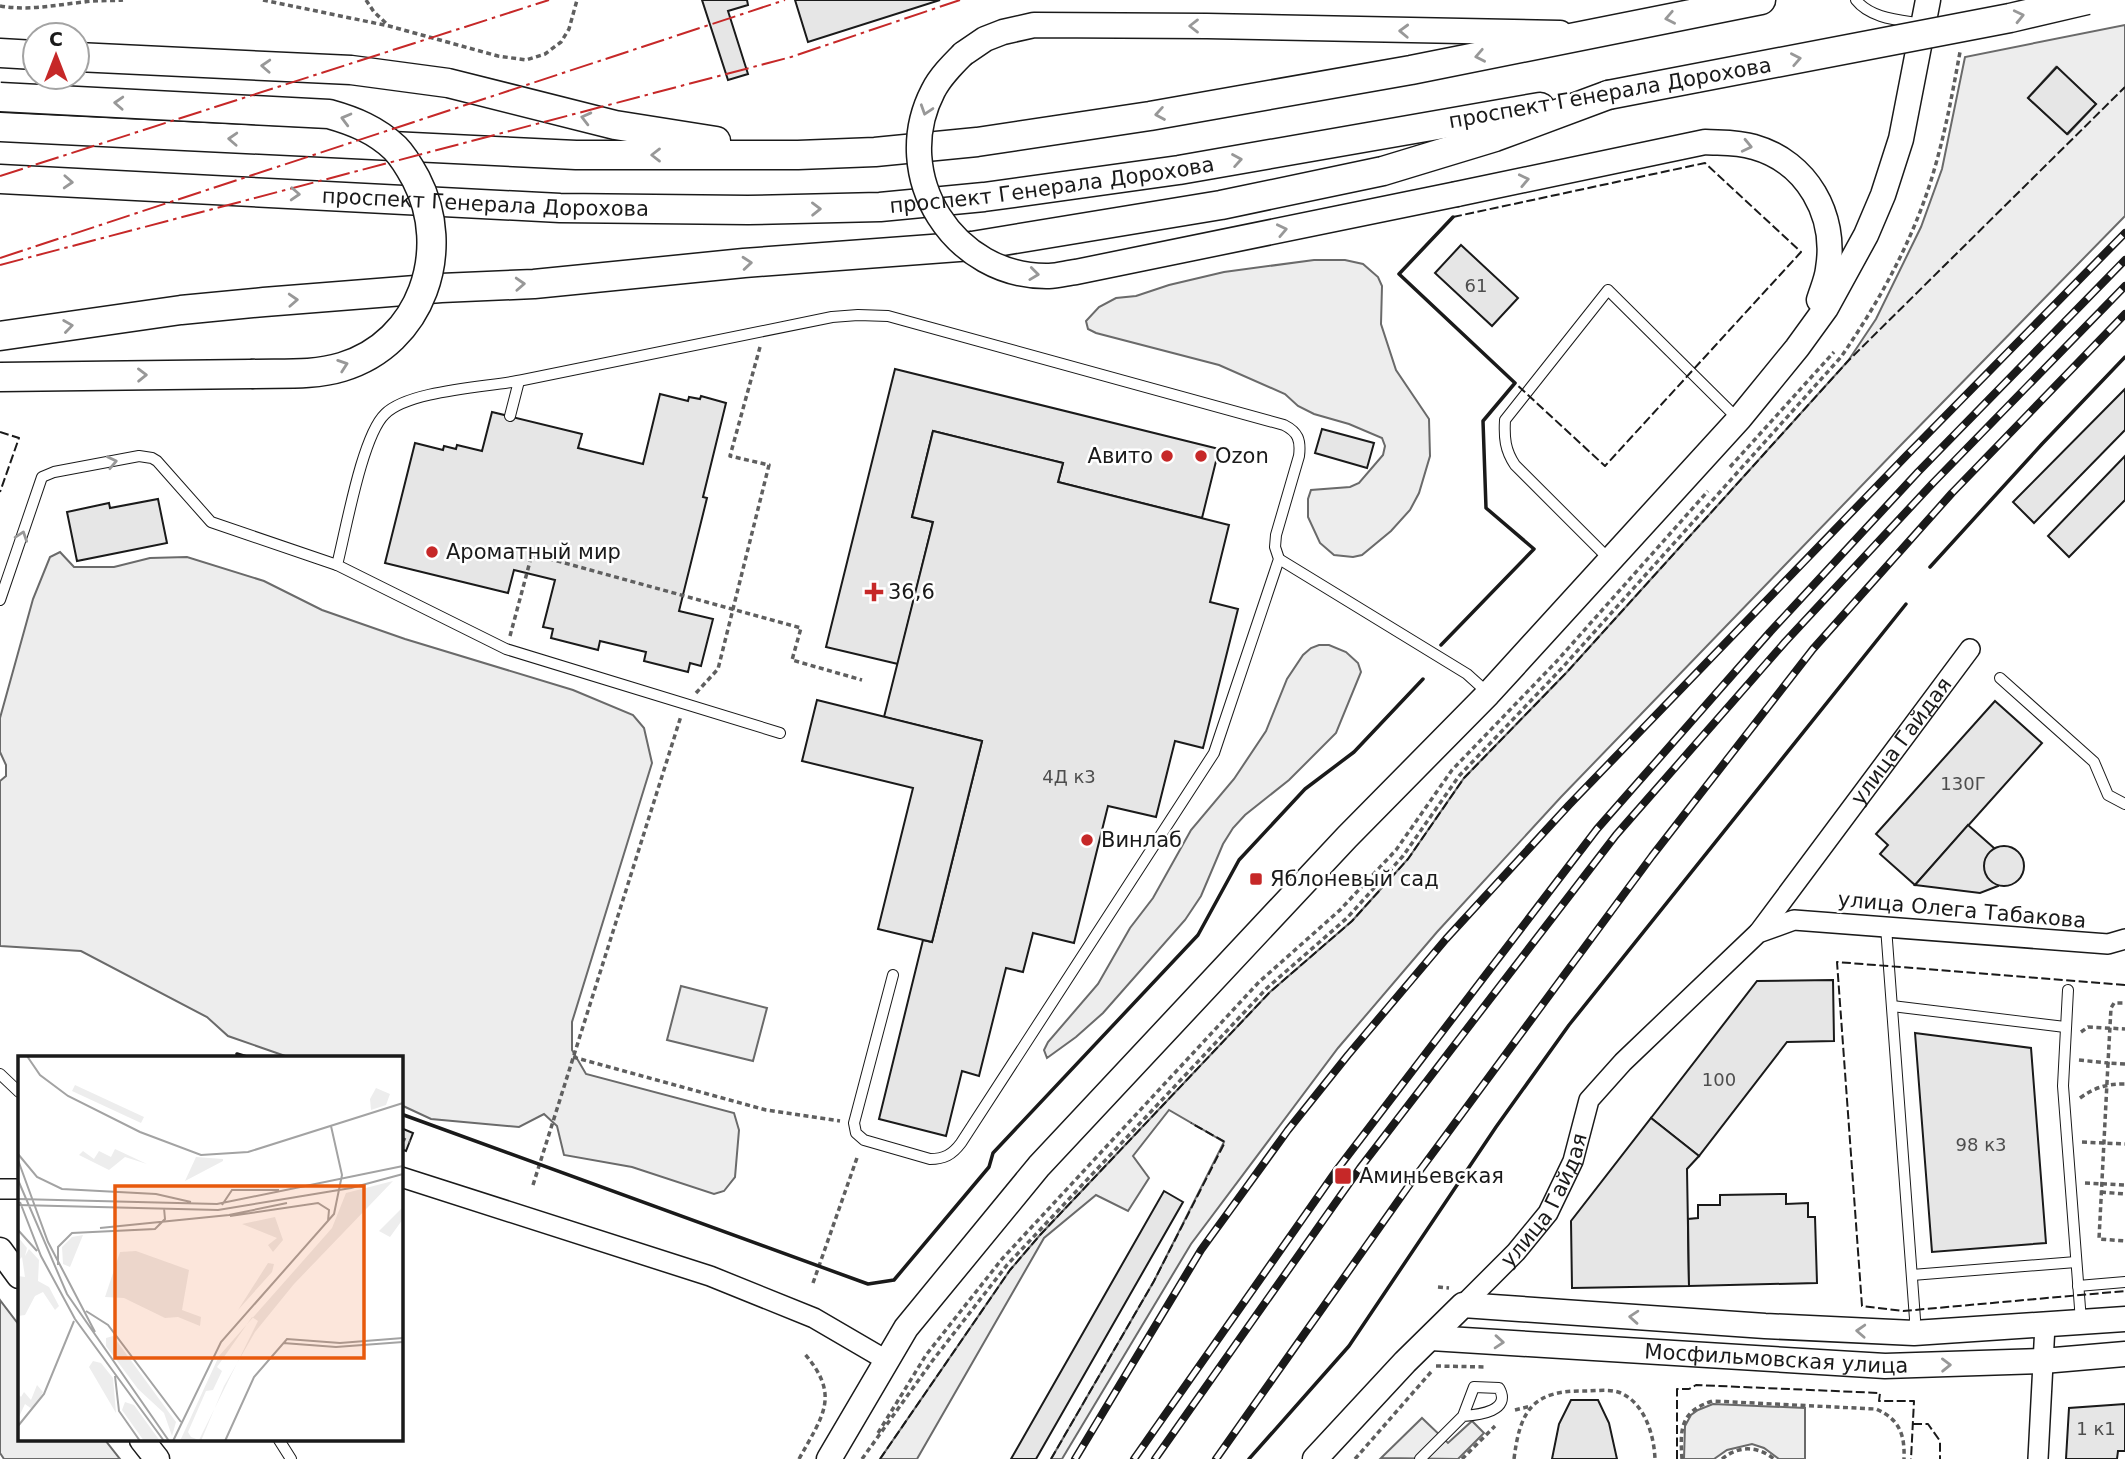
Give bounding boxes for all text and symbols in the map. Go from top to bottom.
one-way arrow [1664,10,1676,25]
one-way arrow [2013,10,2025,25]
one-way arrow [1188,18,1199,34]
north arrow [21,21,91,91]
one-way arrow [1399,23,1409,39]
text: С [49,28,63,50]
one-way arrow [1474,48,1486,63]
street label: проспект Генерала Дорохова [1447,53,1773,133]
one-way arrow [1790,53,1802,68]
one-way arrow [260,59,271,74]
one-way arrow [113,96,124,111]
one-way arrow [920,103,934,115]
one-way arrow [1154,106,1166,121]
one-way arrow [580,112,592,126]
one-way arrow [340,113,352,127]
one-way arrow [227,131,238,146]
one-way arrow [1741,137,1753,152]
one-way arrow [650,147,661,163]
street label: проспект Генерала Дорохова [888,152,1216,218]
one-way arrow [1231,153,1243,168]
one-way arrow [1518,174,1530,189]
one-way arrow [63,175,74,190]
street label: проспект Генерала Дорохова [321,184,649,221]
one-way arrow [290,187,301,202]
one-way arrow [811,201,822,216]
one-way arrow [1276,223,1288,238]
one-way arrow [742,256,753,271]
one-way arrow [1028,267,1040,282]
house number: 61 [1465,275,1487,296]
one-way arrow [515,277,526,292]
one-way arrow [288,293,299,308]
one-way arrow [62,319,73,334]
one-way arrow [336,359,348,373]
one-way arrow [137,367,147,383]
place label: Авито [1088,444,1153,468]
place label: Ozon [1215,444,1269,468]
marker: Авито [1159,448,1175,464]
marker: Ozon [1193,448,1209,464]
one-way arrow [106,456,118,470]
one-way arrow [14,530,28,542]
place label: Ароматный мир [446,540,621,564]
marker: Ароматный мир [424,544,440,560]
place label: 36,6 [888,580,935,604]
marker: 36,6 [866,584,882,600]
street label: улица Гайдая [1846,673,1957,810]
house number: 4Д к3 [1042,766,1096,787]
house number: 130Г [1940,773,1986,794]
place label: Винлаб [1101,828,1182,852]
marker: Винлаб [1079,832,1095,848]
place label: Яблоневый сад [1270,867,1439,891]
marker: Яблоневый сад [1248,871,1264,887]
street label: улица Олега Табакова [1837,887,2087,933]
inset map [18,1056,402,1442]
house number: 100 [1702,1069,1736,1090]
street label: улица Гайдая [1496,1131,1592,1272]
house number: 98 к3 [1956,1134,2006,1155]
place label: Аминьевская [1359,1164,1504,1188]
marker: Аминьевская [1333,1166,1353,1186]
one-way arrow [1628,1310,1639,1325]
one-way arrow [1856,1323,1867,1338]
one-way arrow [1493,1334,1504,1349]
street label: Мосфильмовская улица [1644,1339,1909,1378]
one-way arrow [1941,1357,1952,1372]
house number: 1 к1 [2076,1418,2116,1439]

